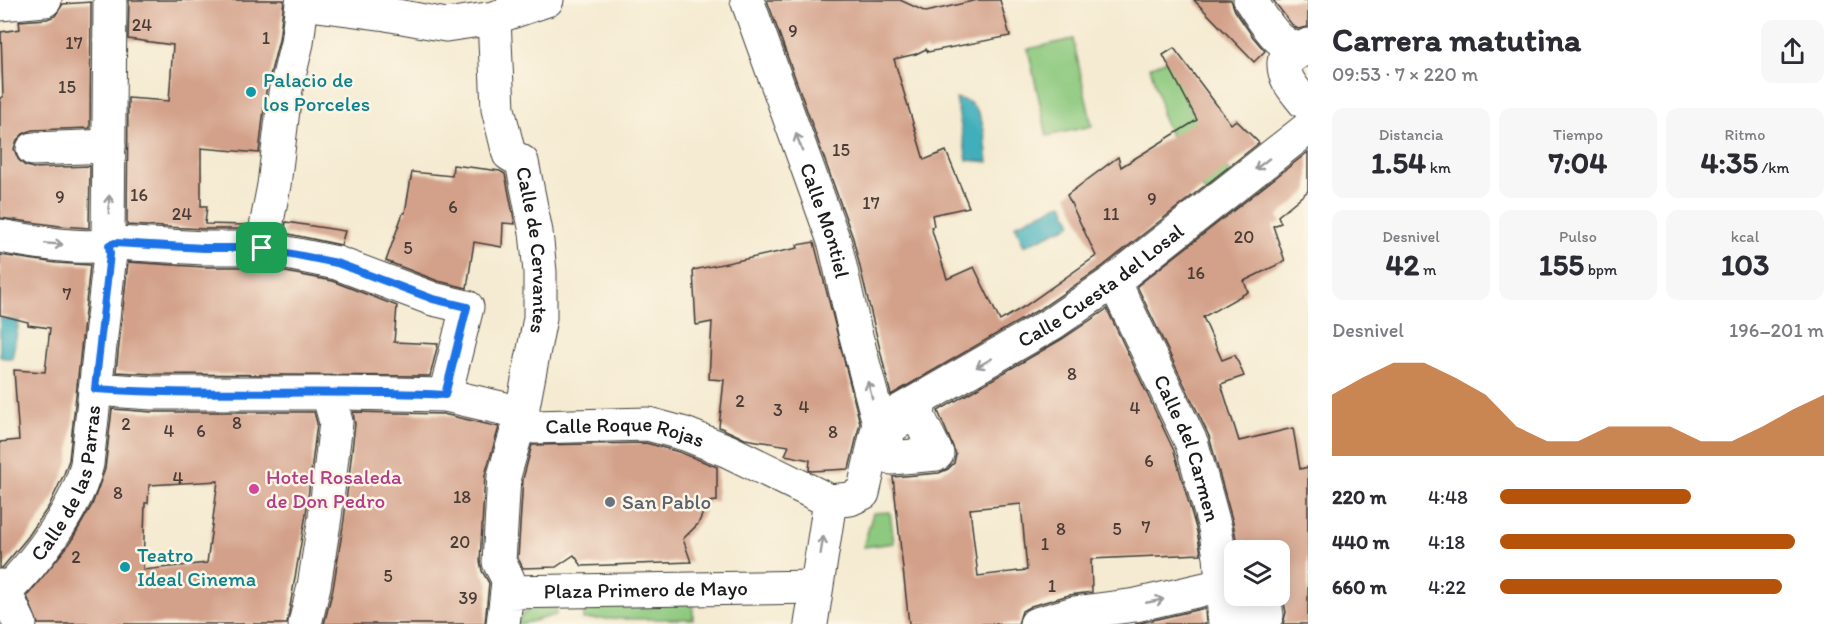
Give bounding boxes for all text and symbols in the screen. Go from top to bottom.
house number: 24 [132,14,152,36]
house number: 9 [788,20,798,42]
text: Carrera matutina [1332,20,1581,59]
button: share [1761,20,1824,83]
house number: 1 [262,27,270,49]
house number: 17 [65,32,83,54]
text: 09:53 · 7 × 220 m [1332,62,1478,86]
place label: Palacio de los Porceles [263,67,370,116]
house number: 15 [58,76,76,98]
marker: Palacio de los Porceles [244,85,258,99]
text: Distancia [1379,125,1443,144]
text: Tiempo [1553,125,1603,144]
text: Ritmo [1725,125,1765,144]
one-way arrow [792,133,803,152]
house number: 15 [832,139,850,161]
text: 1.54 [1371,144,1426,181]
text: 7:04 [1549,144,1607,181]
text: 4:35 [1701,144,1758,181]
one-way arrow [1254,157,1270,170]
text: km [1426,158,1451,177]
text: /km [1758,158,1789,177]
street label: Calle Montiel [795,159,855,280]
street label: Calle de Cervantes [511,164,553,336]
house number: 16 [130,184,148,206]
house number: 9 [55,186,65,208]
house number: 9 [1147,188,1157,210]
house number: 17 [862,192,880,214]
one-way arrow [103,194,114,214]
house number: 6 [448,196,458,218]
house number: 24 [172,203,192,225]
house number: 11 [1103,203,1119,225]
street label: Calle Cuesta del Losal [1013,218,1188,353]
pin [236,222,287,273]
house number: 20 [1234,226,1254,248]
text: Desnivel [1382,227,1440,246]
text: Pulso [1559,227,1597,246]
text: kcal [1731,227,1759,246]
icon: arrive [245,231,278,264]
house number: 5 [403,237,413,259]
one-way arrow [44,239,64,250]
text: 42 [1386,246,1419,283]
text: 155 [1539,246,1584,283]
text: 103 [1721,246,1769,283]
text: m [1419,260,1436,279]
text: bpm [1584,260,1617,279]
house number: 16 [1187,262,1205,284]
house number: 7 [63,283,72,305]
text: Desnivel [1332,318,1404,342]
text: 196–201 m [1729,318,1824,342]
one-way arrow [976,357,993,369]
house number: 8 [1067,363,1077,385]
street label: Calle del Carmen [1149,370,1226,524]
one-way arrow [863,380,875,399]
house number: 2 [735,390,745,412]
house number: 4 [799,396,810,418]
house number: 4 [1130,397,1141,419]
house number: 3 [773,399,783,421]
street label: Calle de las Parras [25,404,105,566]
street label: Calle Roque Rojas [545,411,708,452]
house number: 8 [232,412,242,434]
house number: 2 [121,413,131,435]
house number: 4 [164,420,175,442]
house number: 6 [196,420,206,442]
house number: 8 [828,421,838,443]
house number: 6 [1144,450,1154,472]
place label: Hotel Rosaleda de Don Pedro [266,464,402,513]
house number: 4 [173,467,184,489]
house number: 8 [113,482,123,504]
marker: Hotel Rosaleda de Don Pedro [247,482,261,496]
text: 220 m [1332,485,1387,509]
text: 4:48 [1428,485,1468,509]
house number: 18 [453,486,471,508]
place label: San Pablo [622,489,711,514]
marker: San Pablo [603,495,617,509]
house number: 7 [1142,516,1151,538]
house number: 8 [1056,518,1066,540]
house number: 5 [1112,518,1122,540]
text: 440 m [1332,530,1390,554]
text: 4:18 [1428,530,1465,554]
house number: 20 [450,531,470,553]
house number: 1 [1041,533,1049,555]
one-way arrow [817,536,828,556]
map controls [1224,540,1290,606]
button: layers [1224,540,1290,606]
place label: Teatro Ideal Cinema [137,542,256,591]
house number: 2 [71,546,81,568]
marker: Teatro Ideal Cinema [118,560,132,574]
house number: 5 [383,565,393,587]
street label: Plaza Primero de Mayo [543,575,748,603]
house number: 1 [1048,575,1056,597]
text: 660 m [1332,575,1387,599]
text: 4:22 [1428,575,1466,599]
house number: 39 [458,587,478,609]
one-way arrow [1144,596,1164,607]

